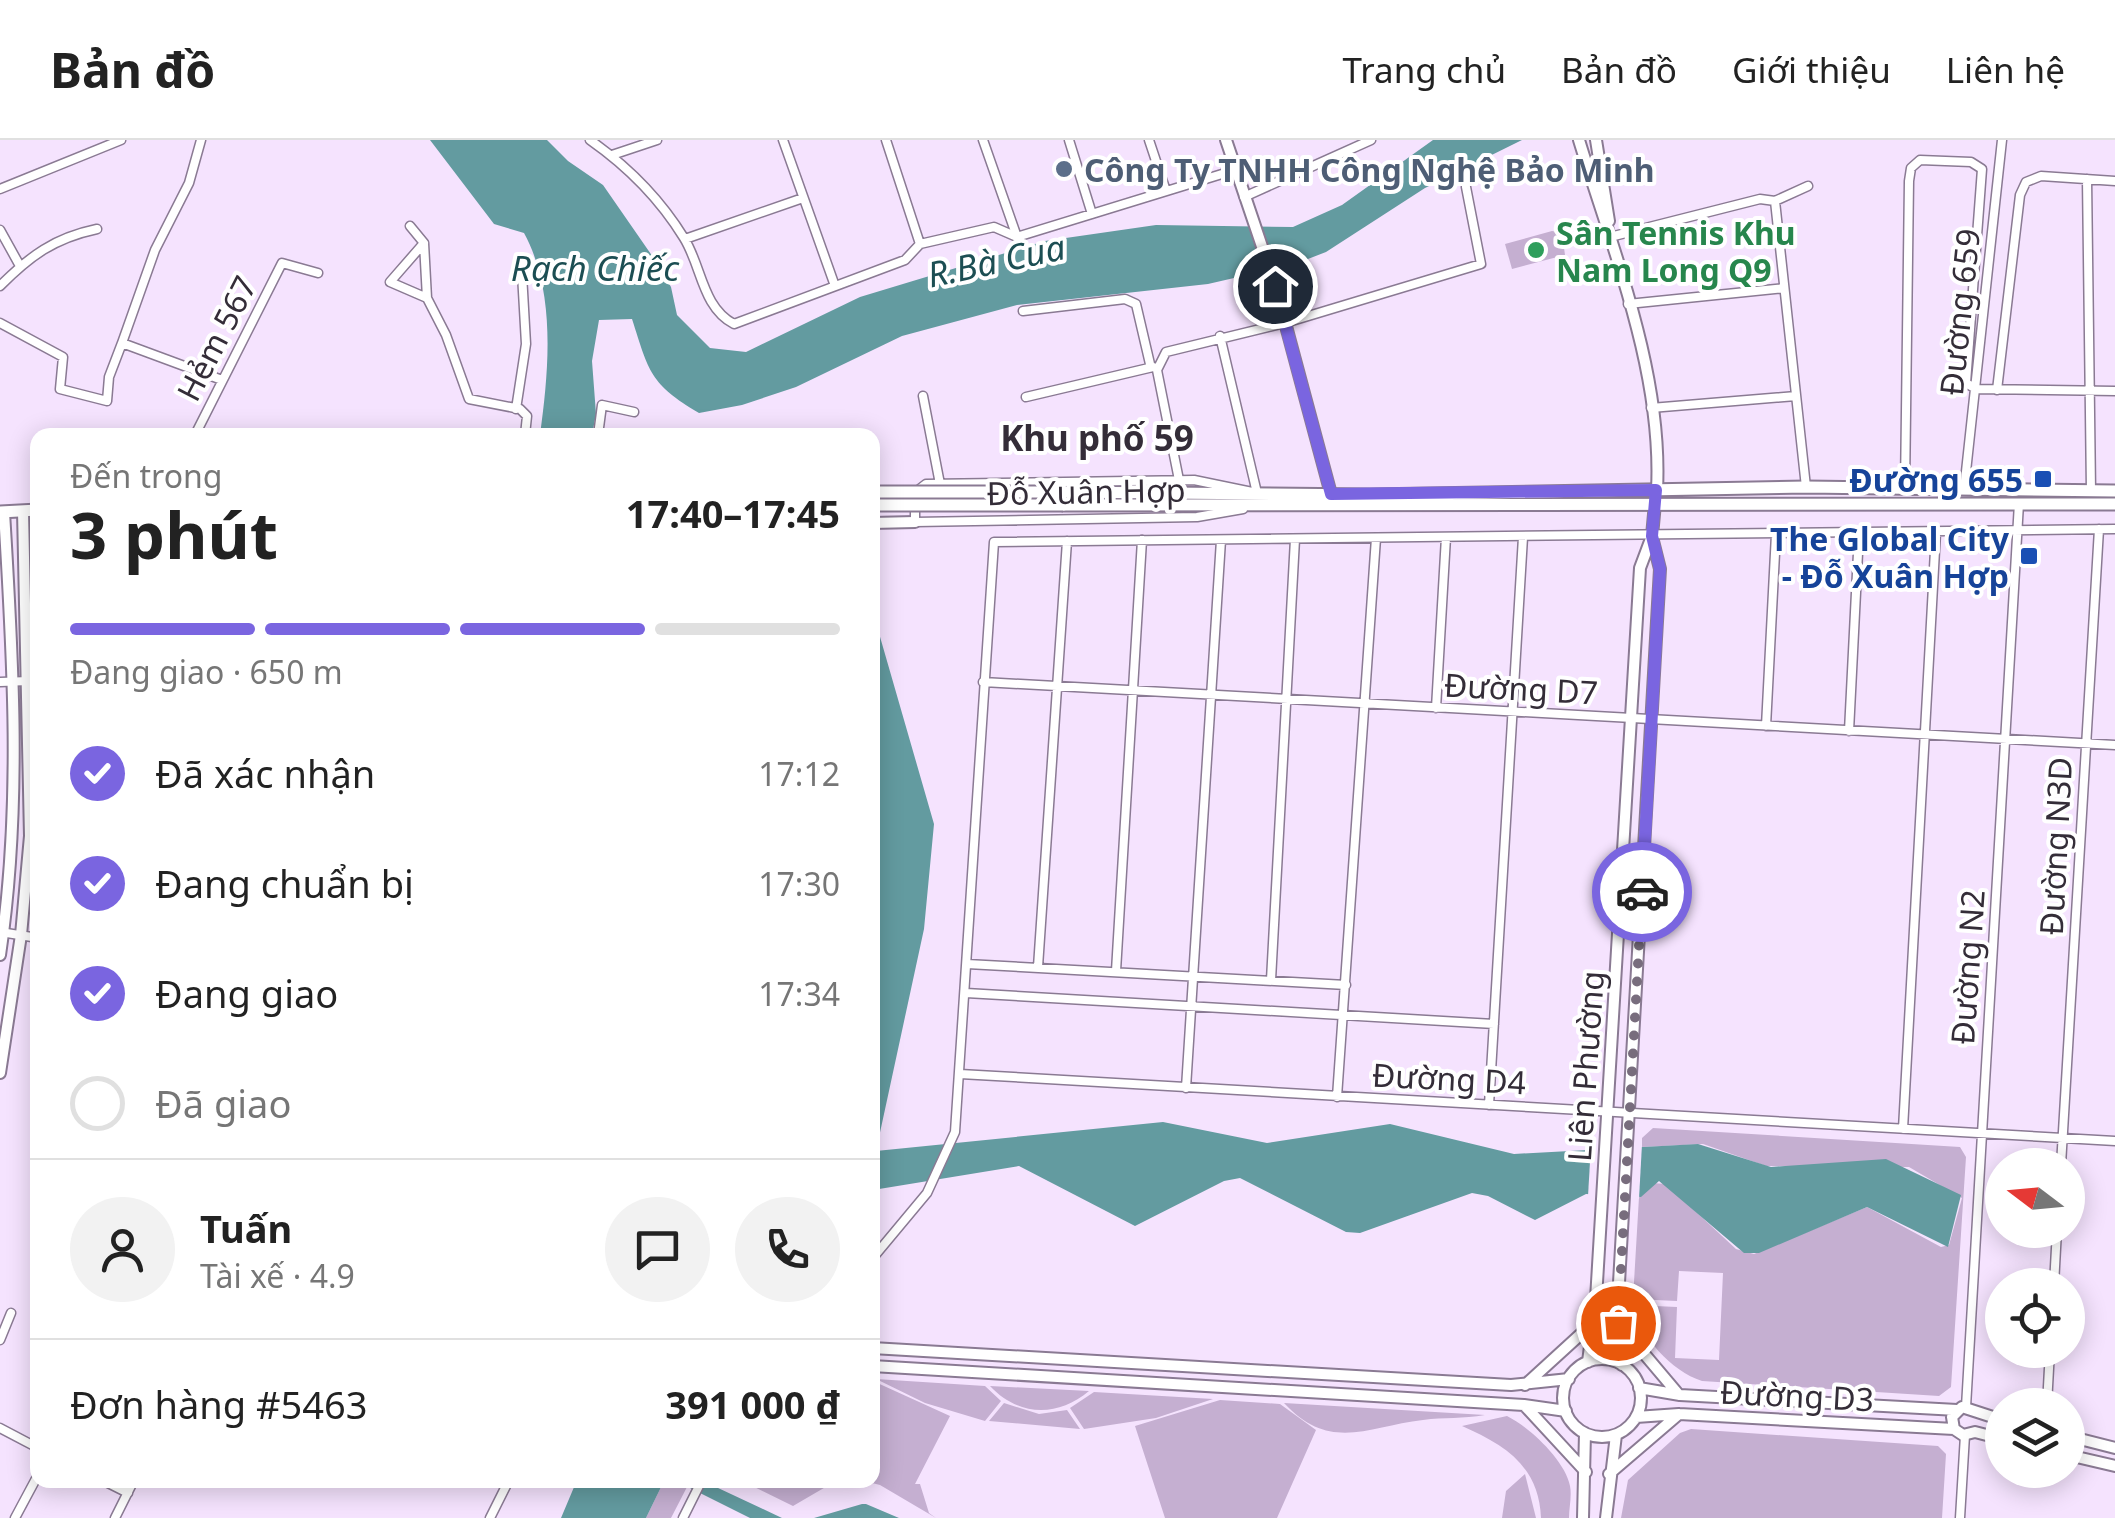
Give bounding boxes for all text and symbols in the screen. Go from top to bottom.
text: Bản đồ [50,37,215,102]
text: Trang chủ [1343,46,1506,93]
text: Bản đồ [1561,46,1677,93]
text: Giới thiệu [1732,46,1891,93]
text: Liên hệ [1946,46,2065,93]
place label: Công Ty TNHH Công Nghệ Bảo Minh [1084,148,1655,191]
marker: Công Ty TNHH Công Nghệ Bảo Minh [1053,158,1075,180]
place label: Sân Tennis Khu Nam Long Q9 [1556,211,1796,291]
water label: R.Bà Cua [923,222,1069,298]
street label: Đường 659 [1929,227,1989,397]
marker: Sân Tennis Khu Nam Long Q9 [1525,239,1547,261]
water label: Rạch Chiếc [511,244,680,291]
pin [1233,244,1318,329]
icon: home [1248,259,1303,314]
street label: Hẻm 567 [166,268,266,408]
district label: Khu phố 59 [1000,414,1194,461]
text: Đến trong [70,454,222,497]
place label: Đường 655 [1849,458,2023,501]
street label: Đỗ Xuân Hợp [986,468,1186,514]
marker: Đường 655 [2032,468,2054,490]
text: 17:40–17:45 [626,487,840,539]
text: 3 phút [70,490,278,578]
place label: The Global City - Đỗ Xuân Hợp [1770,517,2010,597]
marker: The Global City - Đỗ Xuân Hợp [2018,545,2040,567]
text: Đang giao · 650 m [70,650,343,693]
street label: Đường D7 [1443,662,1599,714]
icon: check [70,746,125,801]
text: Đã xác nhận [155,747,375,799]
text: 17:12 [758,752,840,795]
street label: Đường N3D [2029,756,2081,936]
courier [1592,842,1692,942]
icon: check [70,856,125,911]
text: Đang chuẩn bị [155,857,414,909]
text: 17:30 [758,862,840,905]
icon: car [1615,865,1670,920]
street label: Đường N2 [1940,888,1994,1046]
icon: check [70,966,125,1021]
text: Đang giao [155,967,338,1019]
street label: Liên Phường [1557,969,1613,1163]
text: 17:34 [758,972,840,1015]
street label: Đường D4 [1371,1052,1527,1104]
text: Đã giao [155,1077,291,1129]
north arrow [1985,1148,2085,1248]
map controls [1985,1148,2085,1488]
button: person [70,1197,175,1302]
button: chat [605,1197,710,1302]
button: phone [735,1197,840,1302]
text: Tuấn [200,1202,292,1254]
text: Tài xế · 4.9 [200,1254,355,1297]
button: locate [1985,1268,2085,1368]
pin [1576,1281,1661,1366]
icon: bag [1591,1296,1646,1351]
street label: Đường D3 [1719,1369,1875,1421]
text: Đơn hàng #5463 [70,1378,368,1430]
text: 391 000 ₫ [665,1378,840,1430]
button: layers [1985,1388,2085,1488]

